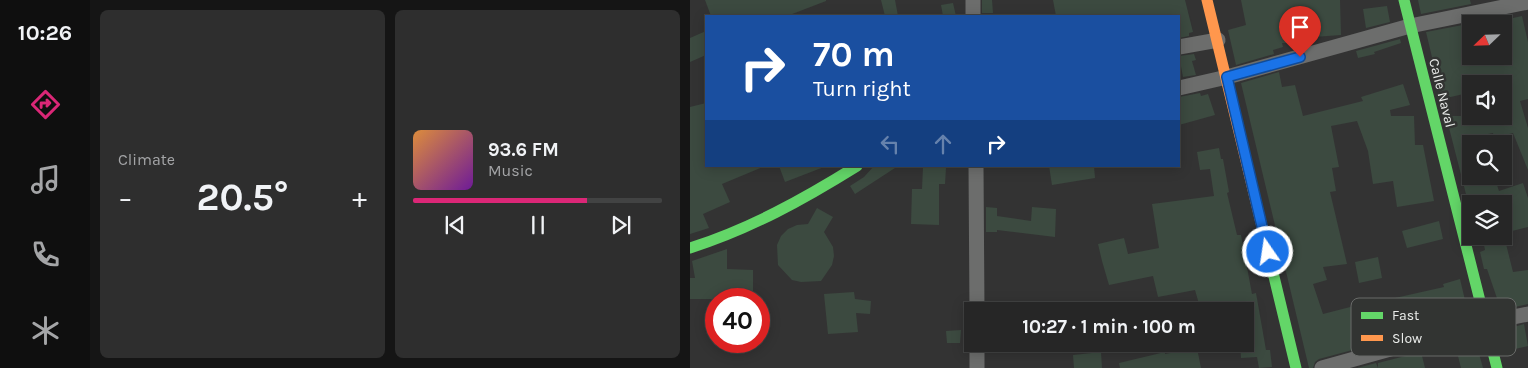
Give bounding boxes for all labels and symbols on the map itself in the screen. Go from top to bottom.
pin [1279,6,1321,57]
north arrow [1462,15,1512,65]
street label: Calle Naval [1425,57,1459,129]
position arrow [1241,225,1293,277]
speed limit sign: 40 [705,288,770,353]
legend [1351,298,1516,356]
text: Fast [1392,307,1419,324]
text: Slow [1392,330,1422,347]

